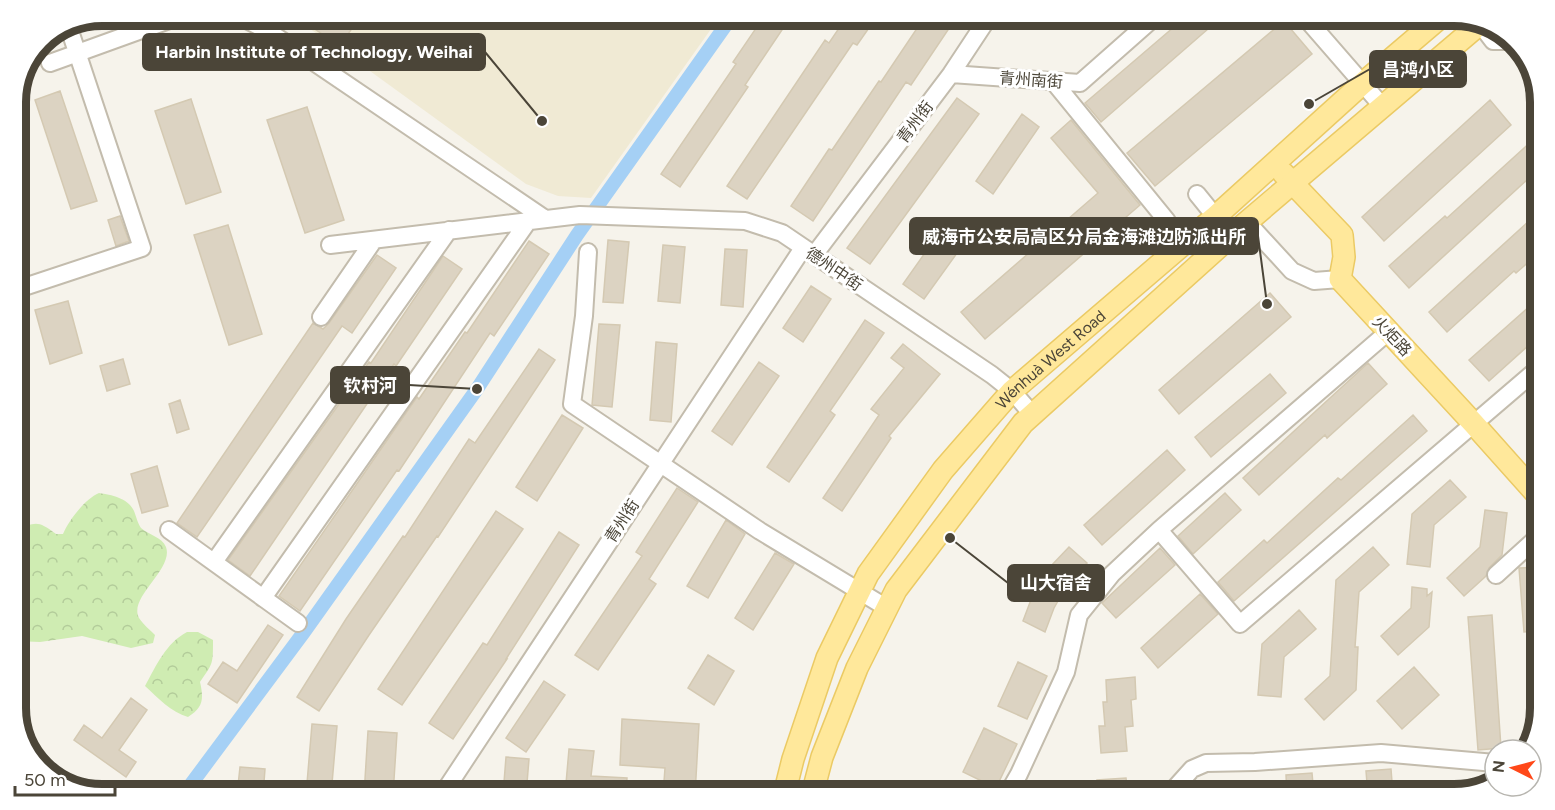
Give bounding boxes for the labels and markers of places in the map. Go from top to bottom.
callout: Harbin Institute of Technology, Weihai [143,34,485,70]
callout: 昌鸿小区 [1370,51,1466,87]
callout: 威海市公安局高区分局金海滩边防派出所 [910,218,1258,254]
callout: 钦村河 [331,367,409,403]
callout: 山大宿舍 [1008,565,1104,601]

